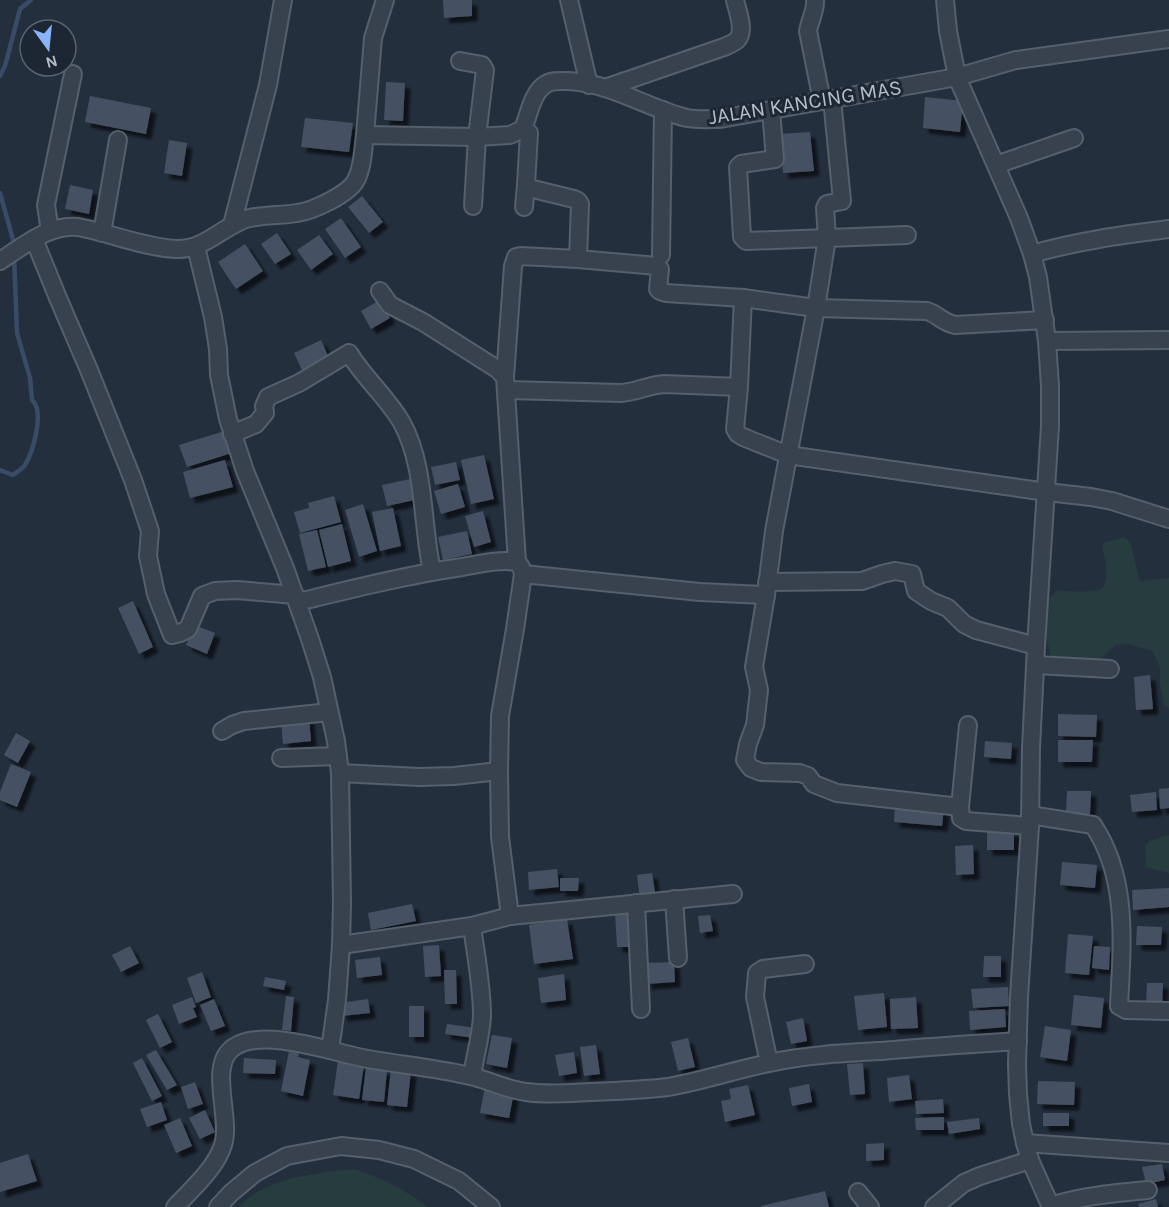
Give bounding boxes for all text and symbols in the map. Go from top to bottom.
north arrow [18,18,78,78]
text: N [44,51,60,73]
street label: JALAN KANCING MAS [707,75,903,129]

